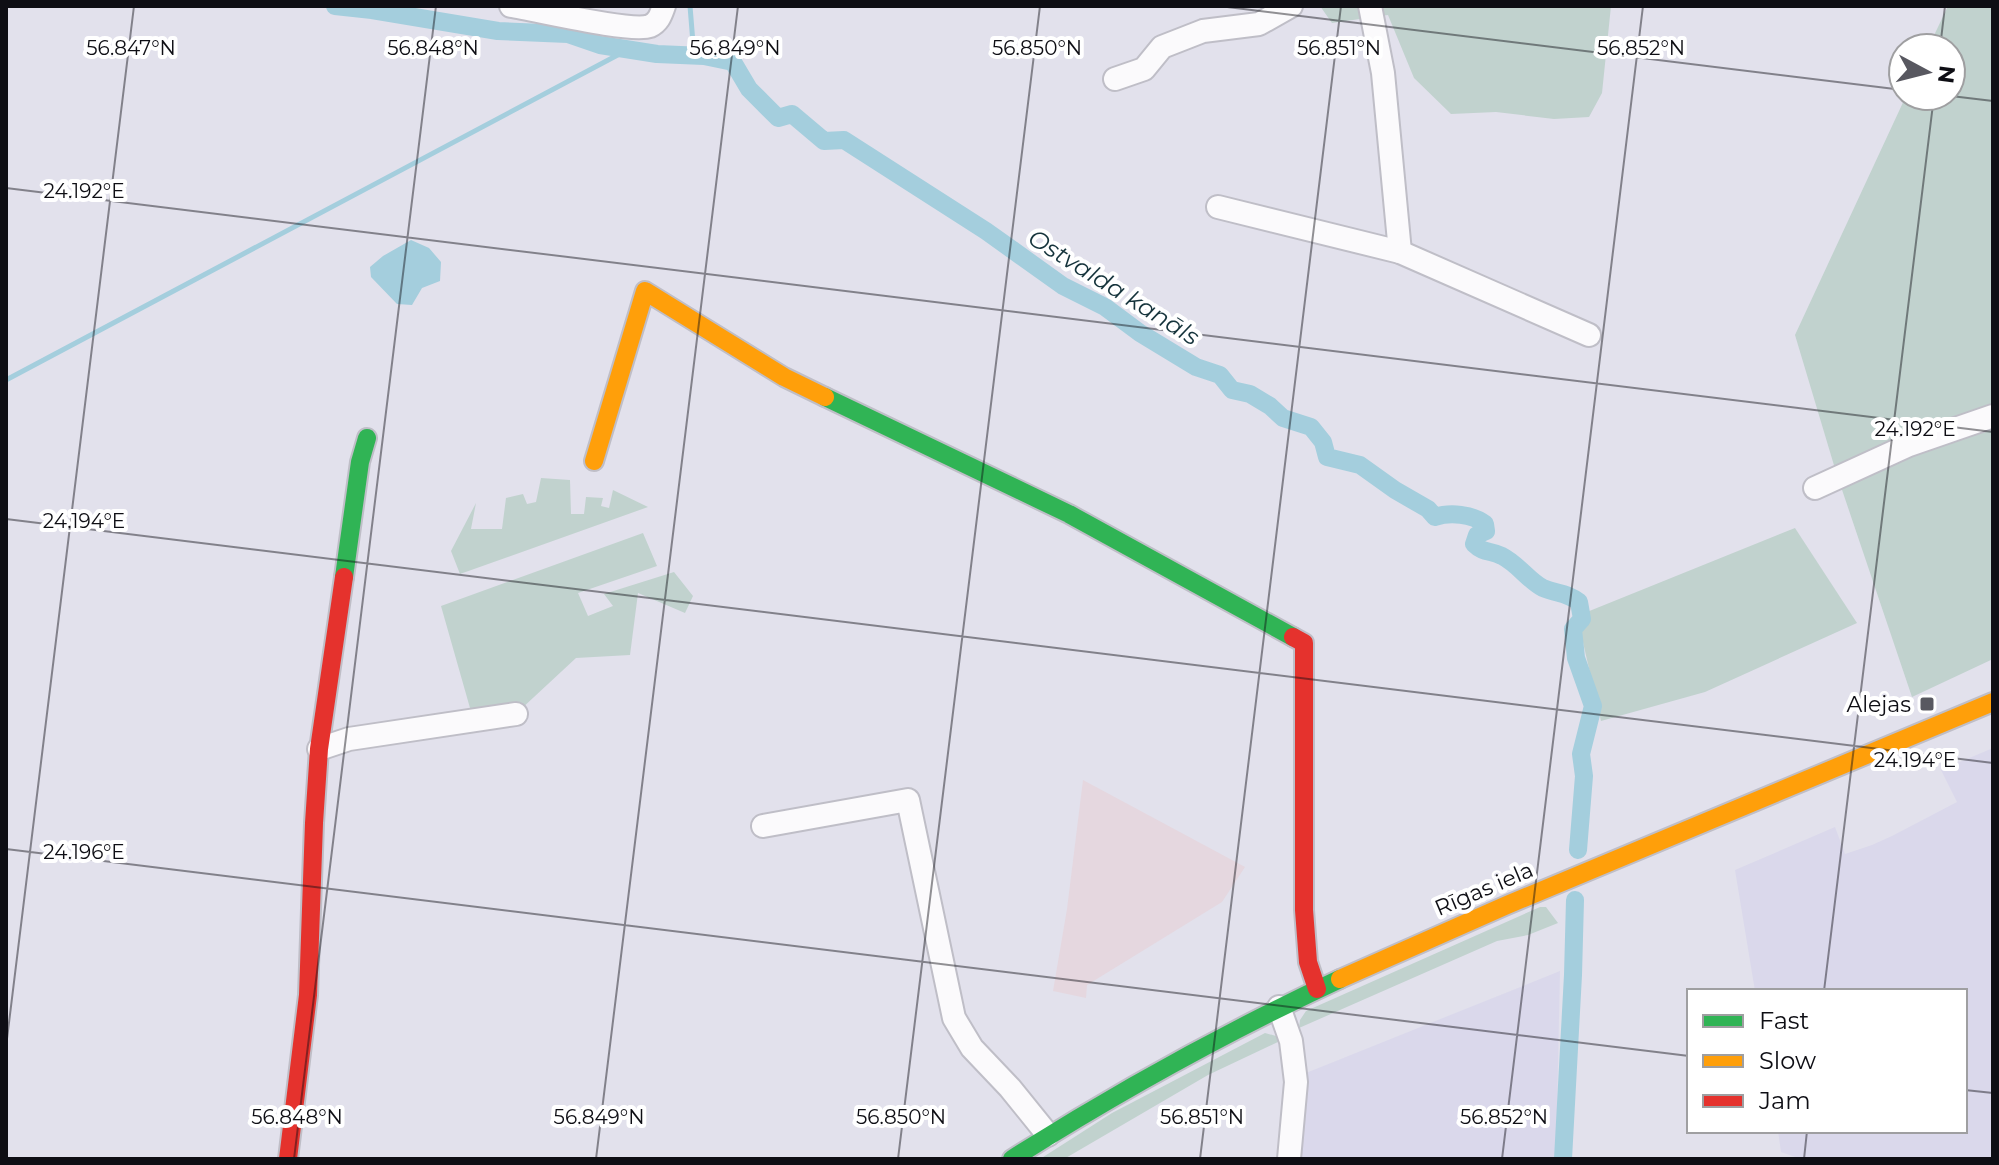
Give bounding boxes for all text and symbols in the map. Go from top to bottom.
north arrow [1887,32,1967,112]
text: 56.847°N [86,36,176,60]
text: 56.848°N [387,36,479,60]
text: 56.849°N [690,36,780,60]
text: 56.850°N [992,36,1082,60]
text: 56.851°N [1297,36,1381,60]
text: 56.852°N [1597,36,1685,60]
text: N [1932,64,1961,85]
text: 24.192°E [43,179,125,203]
water label: Ostvalda kanāls [1023,223,1205,351]
text: 24.192°E [1874,417,1956,441]
text: 24.194°E [43,509,125,533]
place label: Alejas [1846,691,1911,718]
marker: Alejas [1918,695,1936,713]
text: 24.194°E [1874,748,1956,772]
text: 24.196°E [43,840,125,864]
street label: Rīgas iela [1431,856,1537,922]
legend [1687,989,1967,1133]
text: Fast [1759,1006,1810,1035]
text: Slow [1759,1046,1816,1075]
text: Jam [1758,1086,1811,1115]
text: 56.848°N [251,1105,343,1129]
text: 56.849°N [554,1105,644,1129]
text: 56.850°N [856,1105,946,1129]
text: 56.851°N [1160,1105,1244,1129]
text: 56.852°N [1460,1105,1548,1129]

